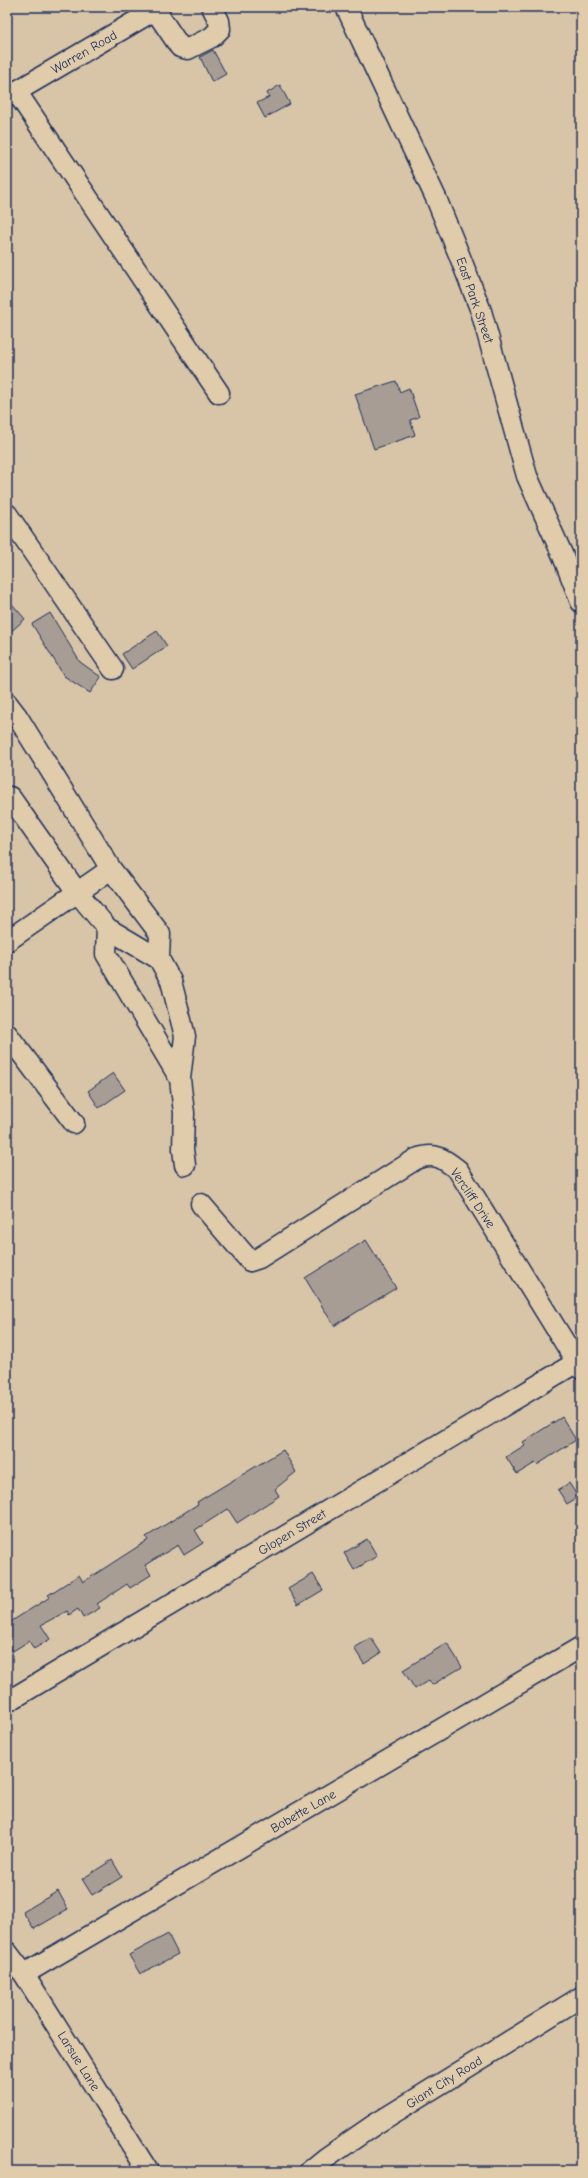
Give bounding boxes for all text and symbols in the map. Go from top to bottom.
street label: Warren Road [49,27,119,77]
street label: East Park Street [453,255,497,346]
street label: Vercliff Drive [447,1165,499,1231]
street label: Glopen Street [255,1505,330,1558]
street label: Bobette Lane [268,1786,339,1836]
street label: Larsue Lane [55,2028,104,2094]
street label: Giant City Road [403,2053,485,2111]

